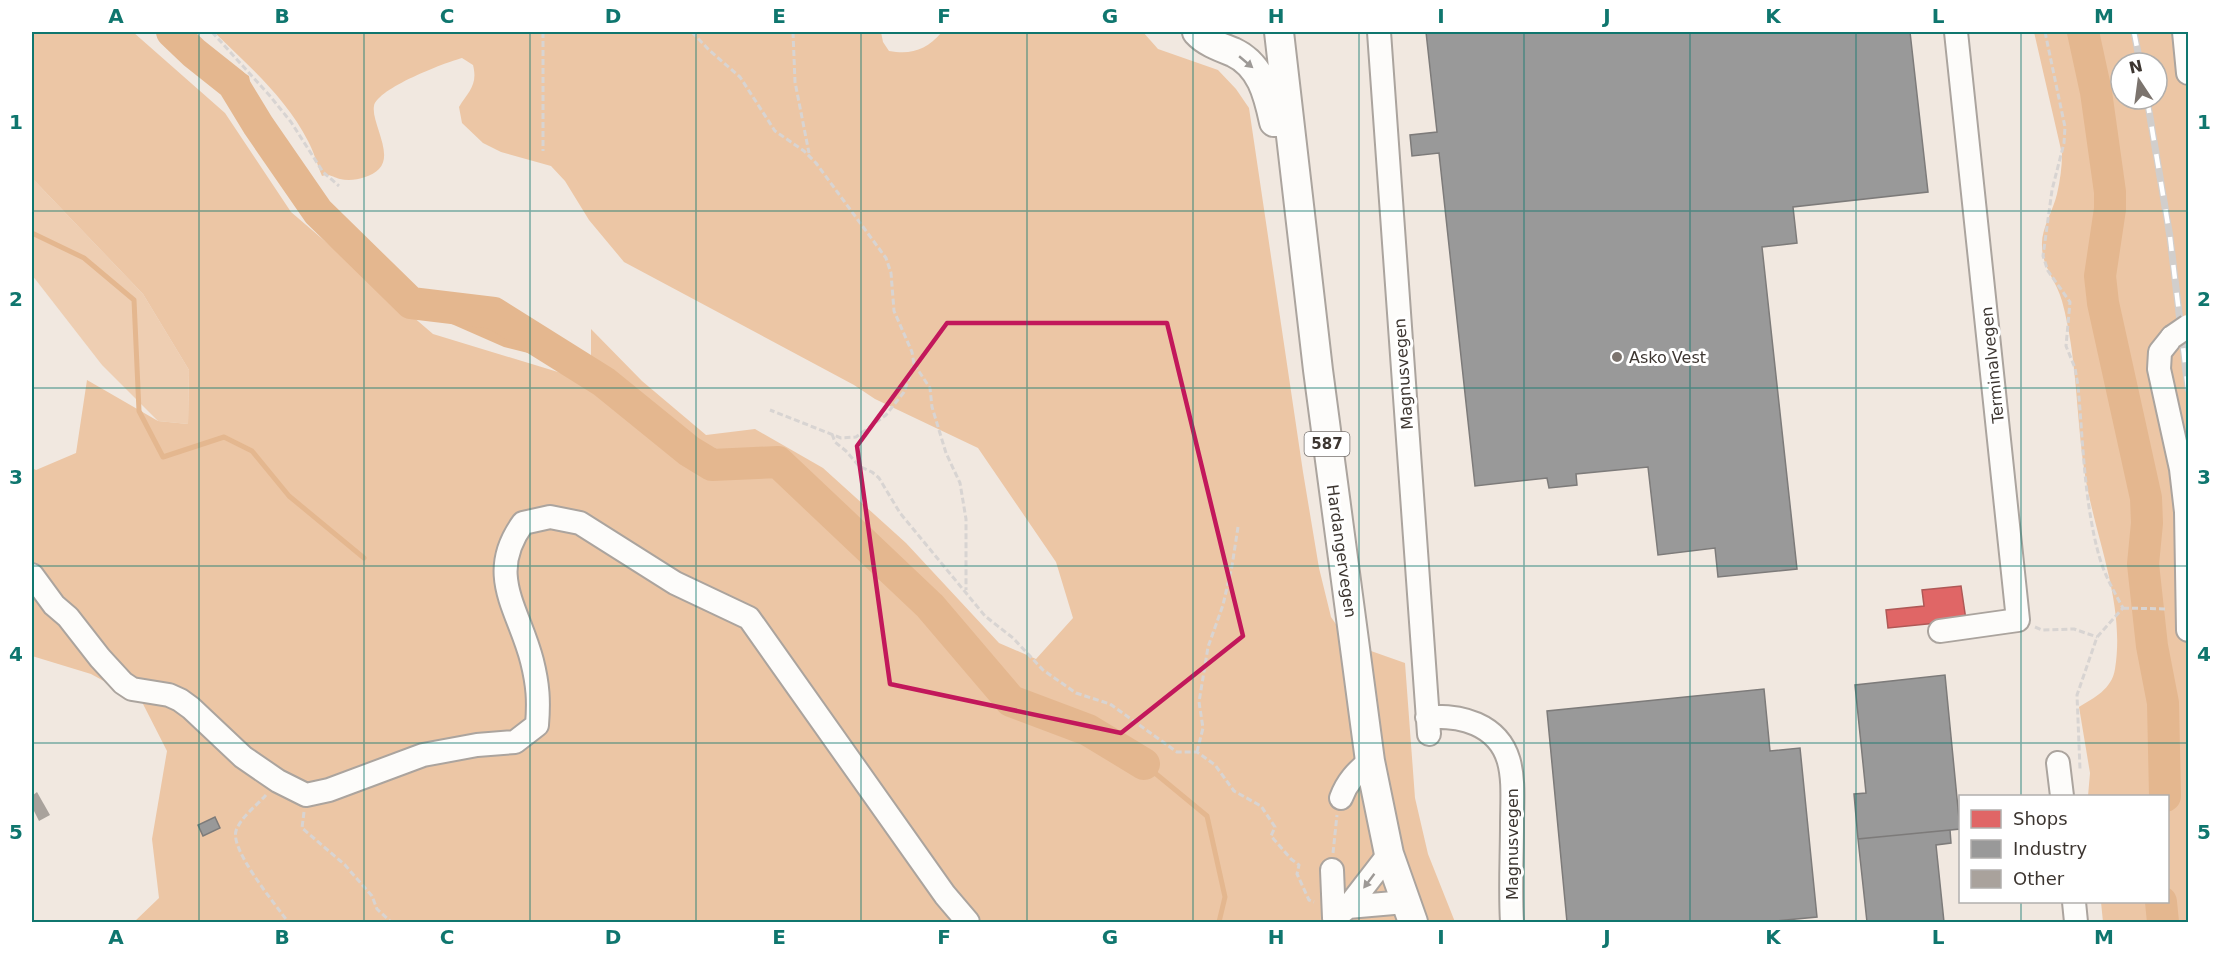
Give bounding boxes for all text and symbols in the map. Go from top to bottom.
text: A [108,4,124,28]
text: B [274,4,290,28]
text: C [440,4,454,28]
text: D [605,4,621,28]
text: E [772,4,786,28]
text: F [937,4,951,28]
text: G [1102,4,1118,28]
text: H [1268,4,1284,28]
text: I [1437,4,1445,28]
text: J [1601,4,1611,28]
text: K [1765,4,1782,28]
text: L [1932,4,1945,28]
text: M [2094,4,2114,28]
north arrow [2109,51,2169,111]
one-way arrow [1238,55,1254,68]
text: N [2127,56,2144,78]
text: 1 [9,110,23,134]
text: 1 [2197,110,2211,134]
text: 2 [9,287,23,311]
text: 2 [2197,287,2211,311]
street label: Terminalvegen [1977,306,2008,425]
street label: Magnusvegen [1390,318,1417,430]
place label: Asko Vest [1629,348,1706,367]
marker: Asko Vest [1610,350,1624,364]
road number: 587 [1304,432,1350,456]
text: 3 [9,465,23,489]
text: 3 [2197,465,2211,489]
street label: Hardangervegen [1323,483,1360,619]
text: 4 [9,642,23,666]
text: 4 [2197,642,2211,666]
street label: Magnusvegen [1503,788,1522,900]
legend [1959,795,2169,903]
text: Shops [2013,808,2068,829]
text: 5 [9,820,23,844]
text: 5 [2197,820,2211,844]
text: Industry [2013,838,2087,859]
text: Other [2013,868,2065,889]
one-way arrow [1363,873,1375,888]
text: A [108,925,124,949]
text: B [274,925,290,949]
text: C [440,925,454,949]
text: D [605,925,621,949]
text: E [772,925,786,949]
text: F [937,925,951,949]
text: G [1102,925,1118,949]
text: H [1268,925,1284,949]
text: I [1437,925,1445,949]
text: J [1601,925,1611,949]
text: K [1765,925,1782,949]
text: L [1932,925,1945,949]
text: M [2094,925,2114,949]

